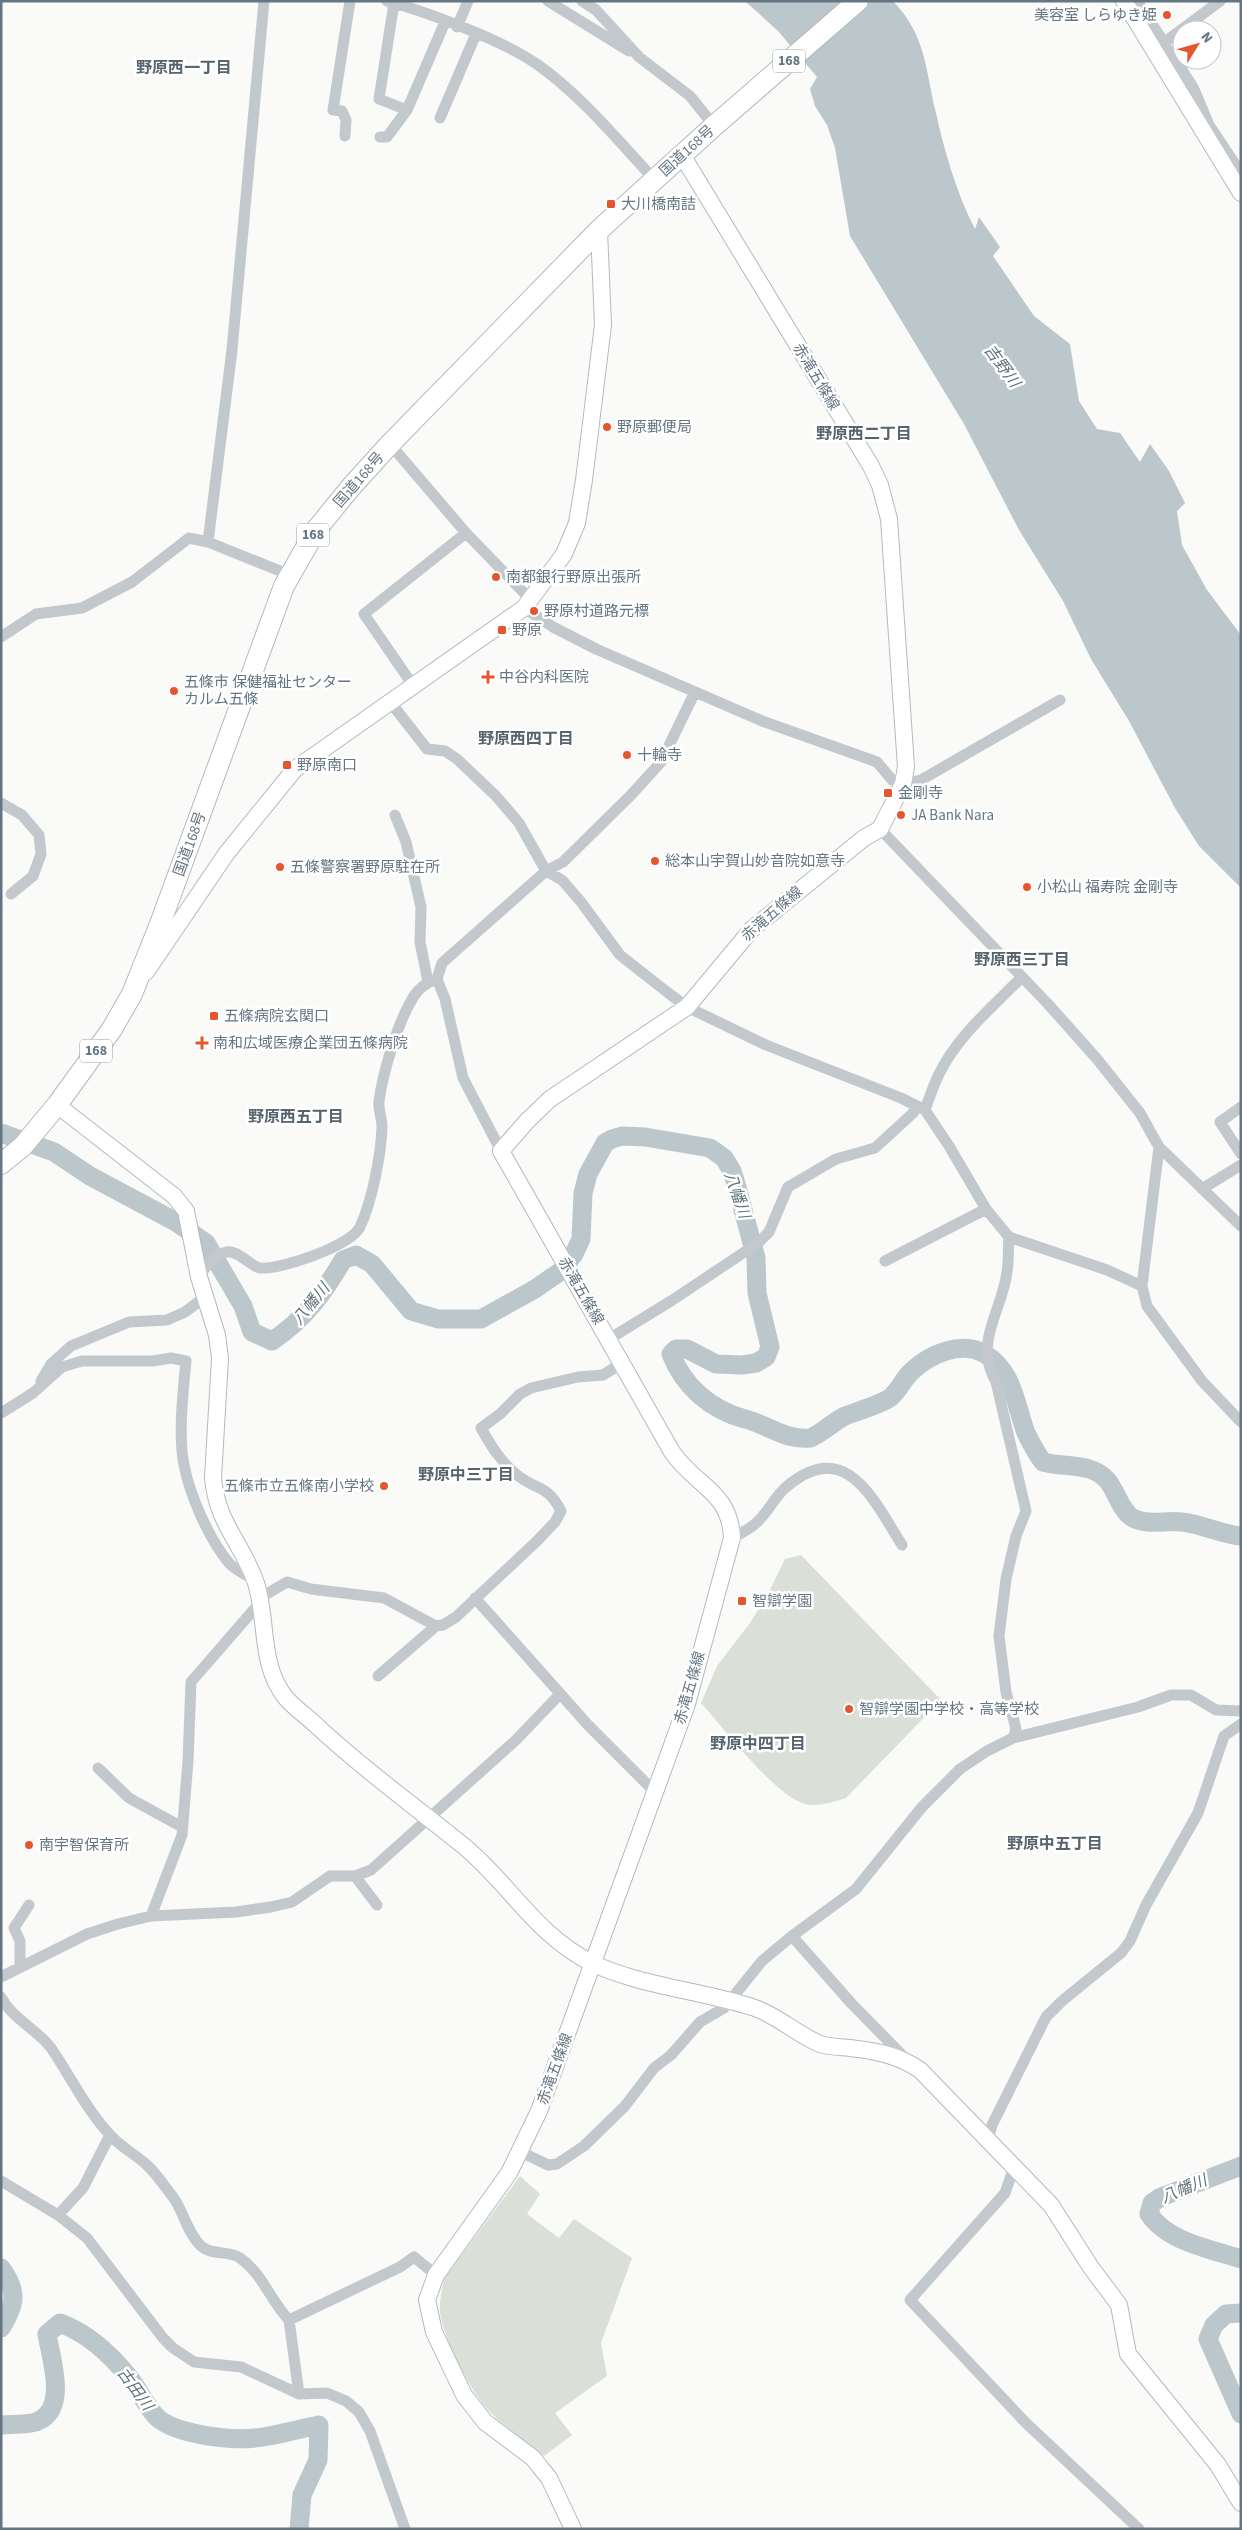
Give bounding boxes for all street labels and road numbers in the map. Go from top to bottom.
road number: 168 [773,49,805,72]
street label: 国道168号 [655,121,719,181]
street label: 赤滝五條線 [788,339,844,415]
street label: 国道168号 [329,448,389,512]
road number: 168 [297,524,329,546]
street label: 国道168号 [169,809,211,879]
street label: 赤滝五條線 [737,881,807,947]
road number: 168 [80,1040,112,1062]
street label: 赤滝五條線 [553,1253,609,1329]
street label: 赤滝五條線 [670,1649,710,1727]
street label: 赤滝五條線 [532,2030,578,2108]

